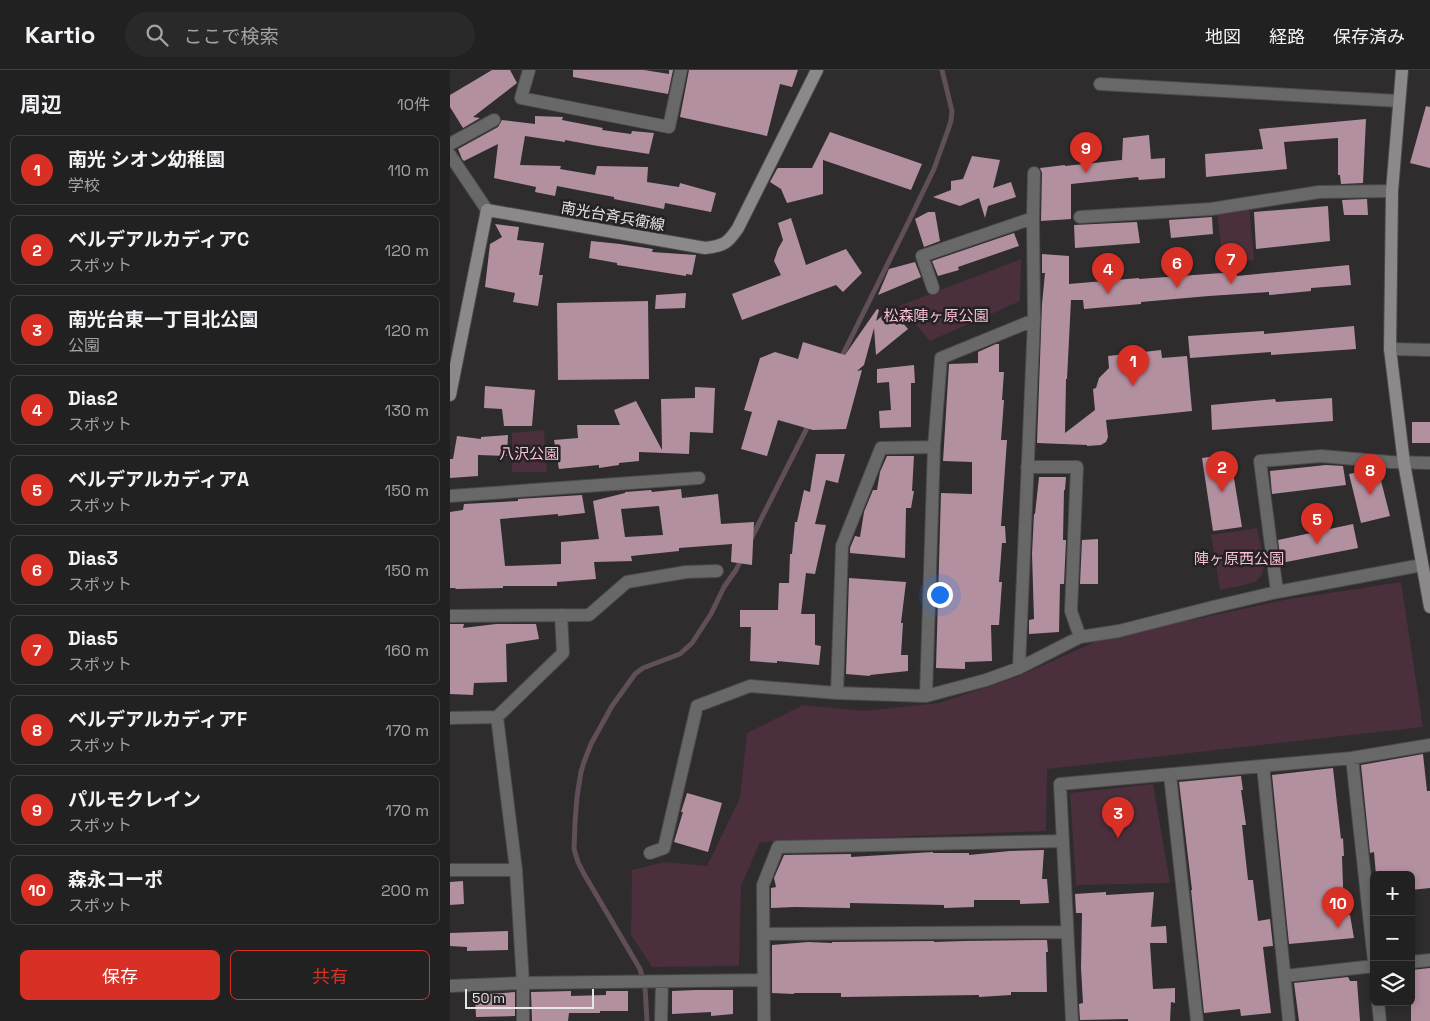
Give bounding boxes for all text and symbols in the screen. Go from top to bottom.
search box [125,12,475,57]
text: Kartio [25,19,95,50]
icon: search [143,21,171,49]
text: ここで検索 [183,24,278,49]
text: 地図 [1205,25,1241,48]
text: 経路 [1269,25,1305,48]
text: 保存済み [1333,25,1405,48]
text: 周辺 [20,91,62,118]
text: 10件 [397,94,430,115]
pin: 9 [1070,132,1102,173]
text: 南光 シオン幼稚園 [68,147,225,172]
text: 1 [33,160,41,181]
text: 110 m [387,160,429,181]
text: 学校 [68,175,100,196]
street label: 南光台斉兵衛線 [560,198,666,234]
text: ベルデアルカディアC [68,227,249,252]
text: 2 [32,240,42,261]
text: 120 m [385,240,429,261]
pin: 7 [1215,243,1247,284]
pin: 6 [1161,247,1193,288]
pin: 4 [1092,253,1124,294]
text: スポット [68,255,132,276]
park label: 松森陣ヶ原公園 [883,306,989,325]
text: 南光台東一丁目北公園 [68,307,258,332]
text: 3 [32,320,42,341]
text: 120 m [385,320,429,341]
text: 公園 [68,335,100,356]
pin: 1 [1117,345,1149,386]
text: Dias2 [68,386,118,411]
text: 4 [32,400,42,421]
text: 130 m [385,400,429,421]
text: スポット [68,414,132,435]
park label: 八沢公園 [499,444,559,463]
pin: 2 [1206,451,1238,492]
pin: 8 [1354,454,1386,495]
text: ベルデアルカディアA [68,467,249,492]
text: 5 [32,480,42,501]
text: 150 m [385,480,429,501]
text: スポット [68,495,132,516]
pin: 5 [1301,503,1333,544]
text: Dias3 [68,546,118,571]
park label: 陣ヶ原西公園 [1194,549,1284,568]
text: 6 [32,560,42,581]
text: 150 m [385,560,429,581]
text: スポット [68,574,132,595]
your location [927,582,953,608]
text: Dias5 [68,626,118,651]
text: 7 [33,640,41,661]
text: 160 m [384,640,429,661]
text: スポット [68,654,132,675]
text: ベルデアルカディアF [68,707,247,732]
text: 8 [32,720,42,741]
text: 170 m [385,720,429,741]
text: スポット [68,735,132,756]
text: パルモクレイン [68,787,201,812]
pin: 3 [1102,797,1134,838]
text: 9 [32,800,42,821]
text: 170 m [385,800,429,821]
text: スポット [68,815,132,836]
text: 森永コーポ [68,867,163,892]
map controls [1370,871,1415,1006]
button: + [1370,871,1415,916]
text: 10 [28,880,46,901]
text: 200 m [381,880,429,901]
pin: 10 [1322,887,1354,928]
text: スポット [68,895,132,916]
button: − [1370,916,1415,961]
button: 保存 [20,950,220,1000]
button: 共有 [230,950,430,1000]
button: layers [1370,961,1415,1006]
scale bar [465,986,594,1009]
text: 50 m [472,989,505,1007]

